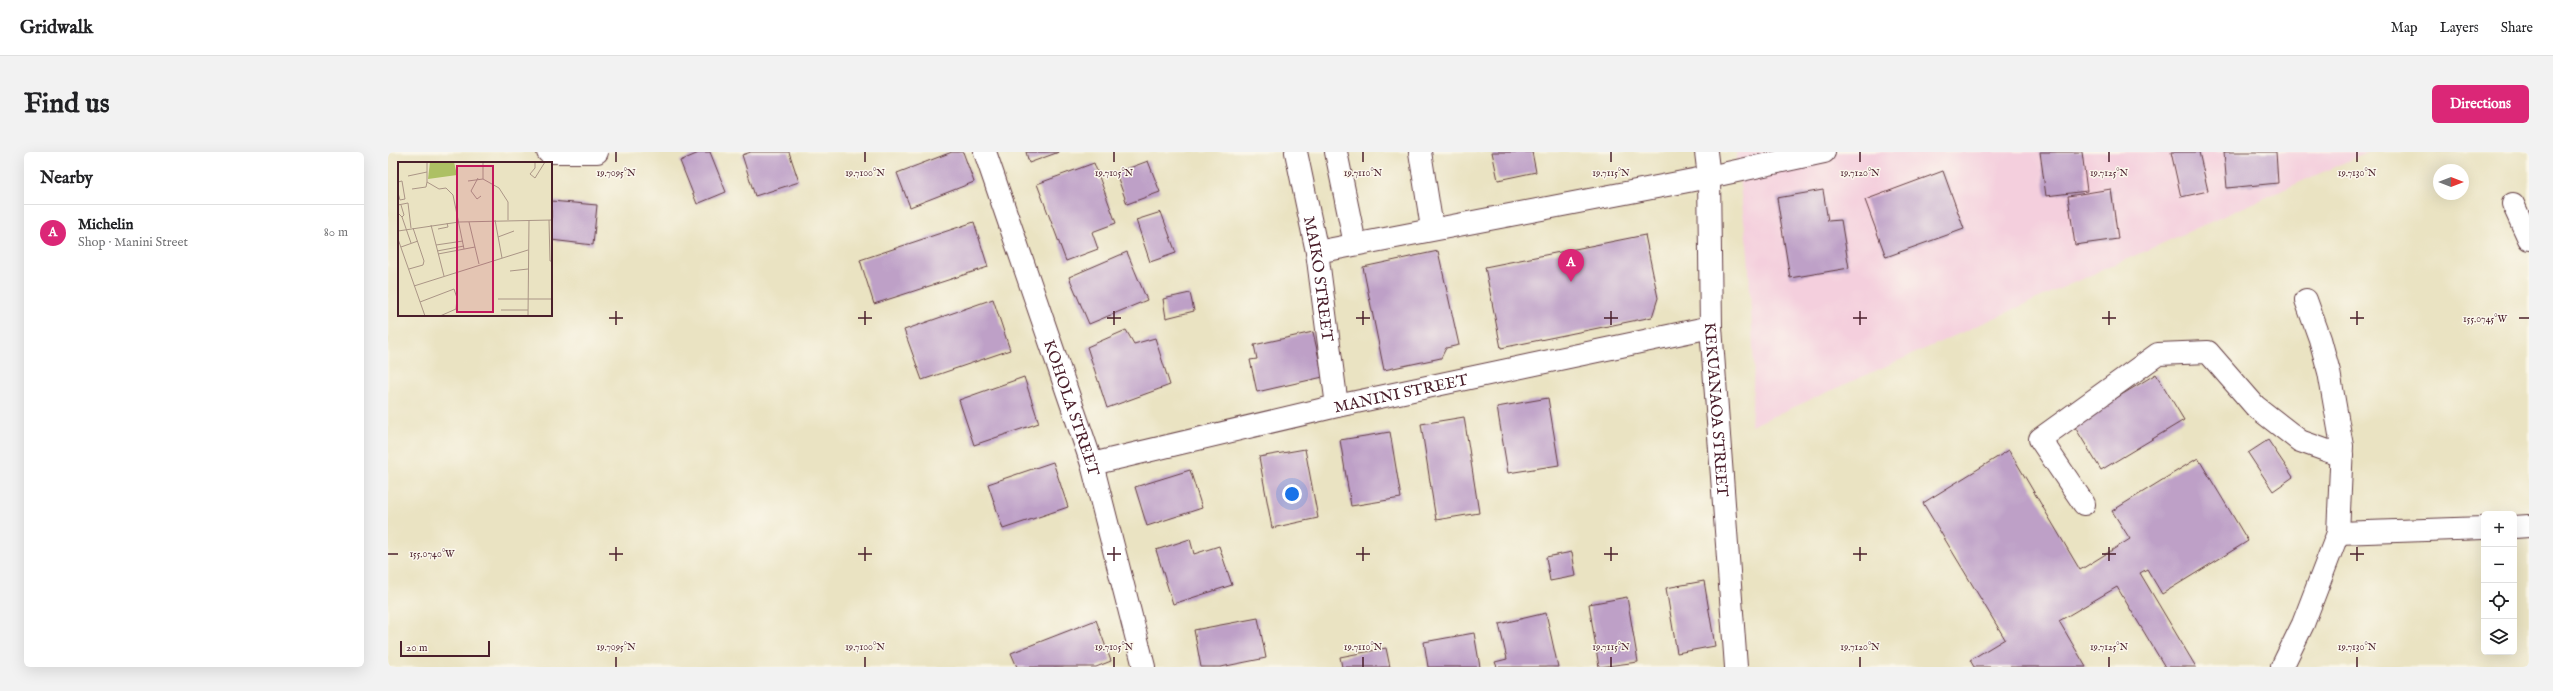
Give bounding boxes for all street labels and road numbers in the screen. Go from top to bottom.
street label: MAIKO STREET [1298,215,1337,343]
street label: KEKUANAOA STREET [1699,322,1731,498]
street label: KOHOLA STREET [1038,337,1103,478]
street label: MANINI STREET [1332,371,1470,418]

